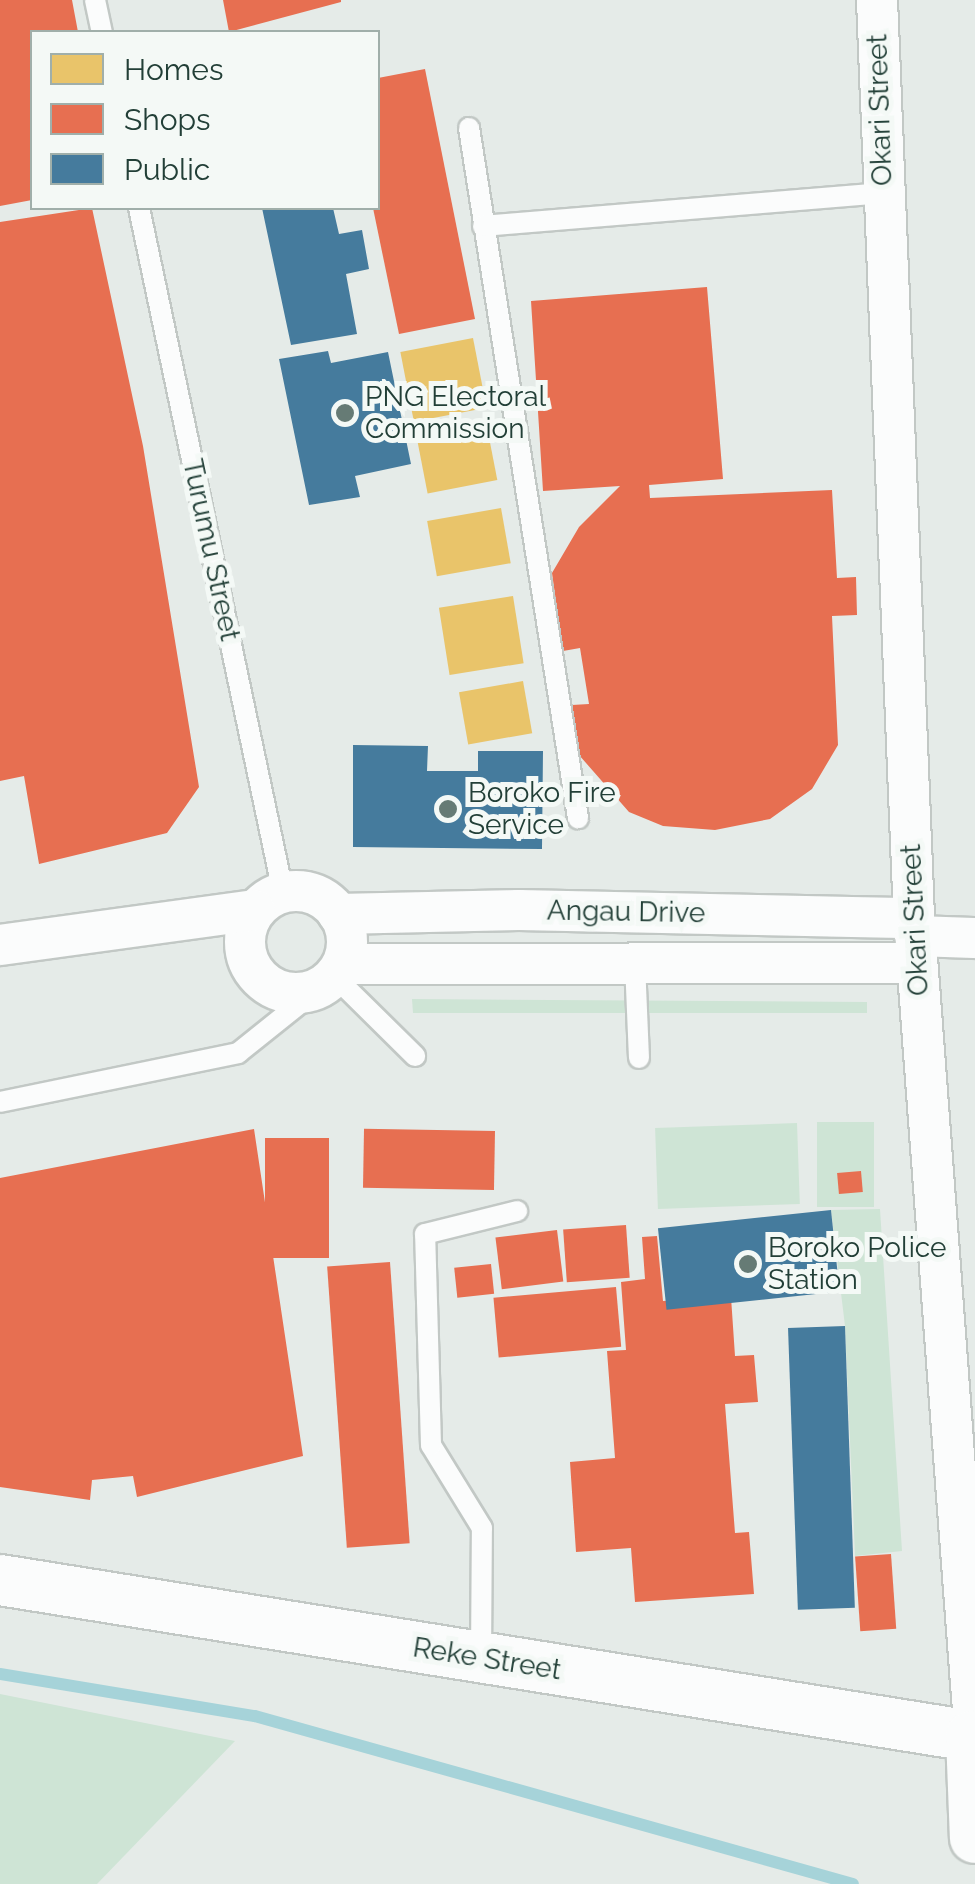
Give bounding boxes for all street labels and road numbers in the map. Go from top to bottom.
street label: Okari Street [861,34,899,186]
street label: Turumu Street [175,456,247,644]
street label: Okari Street [894,843,936,997]
street label: Angau Drive [547,894,705,930]
street label: Reke Street [411,1631,563,1687]

